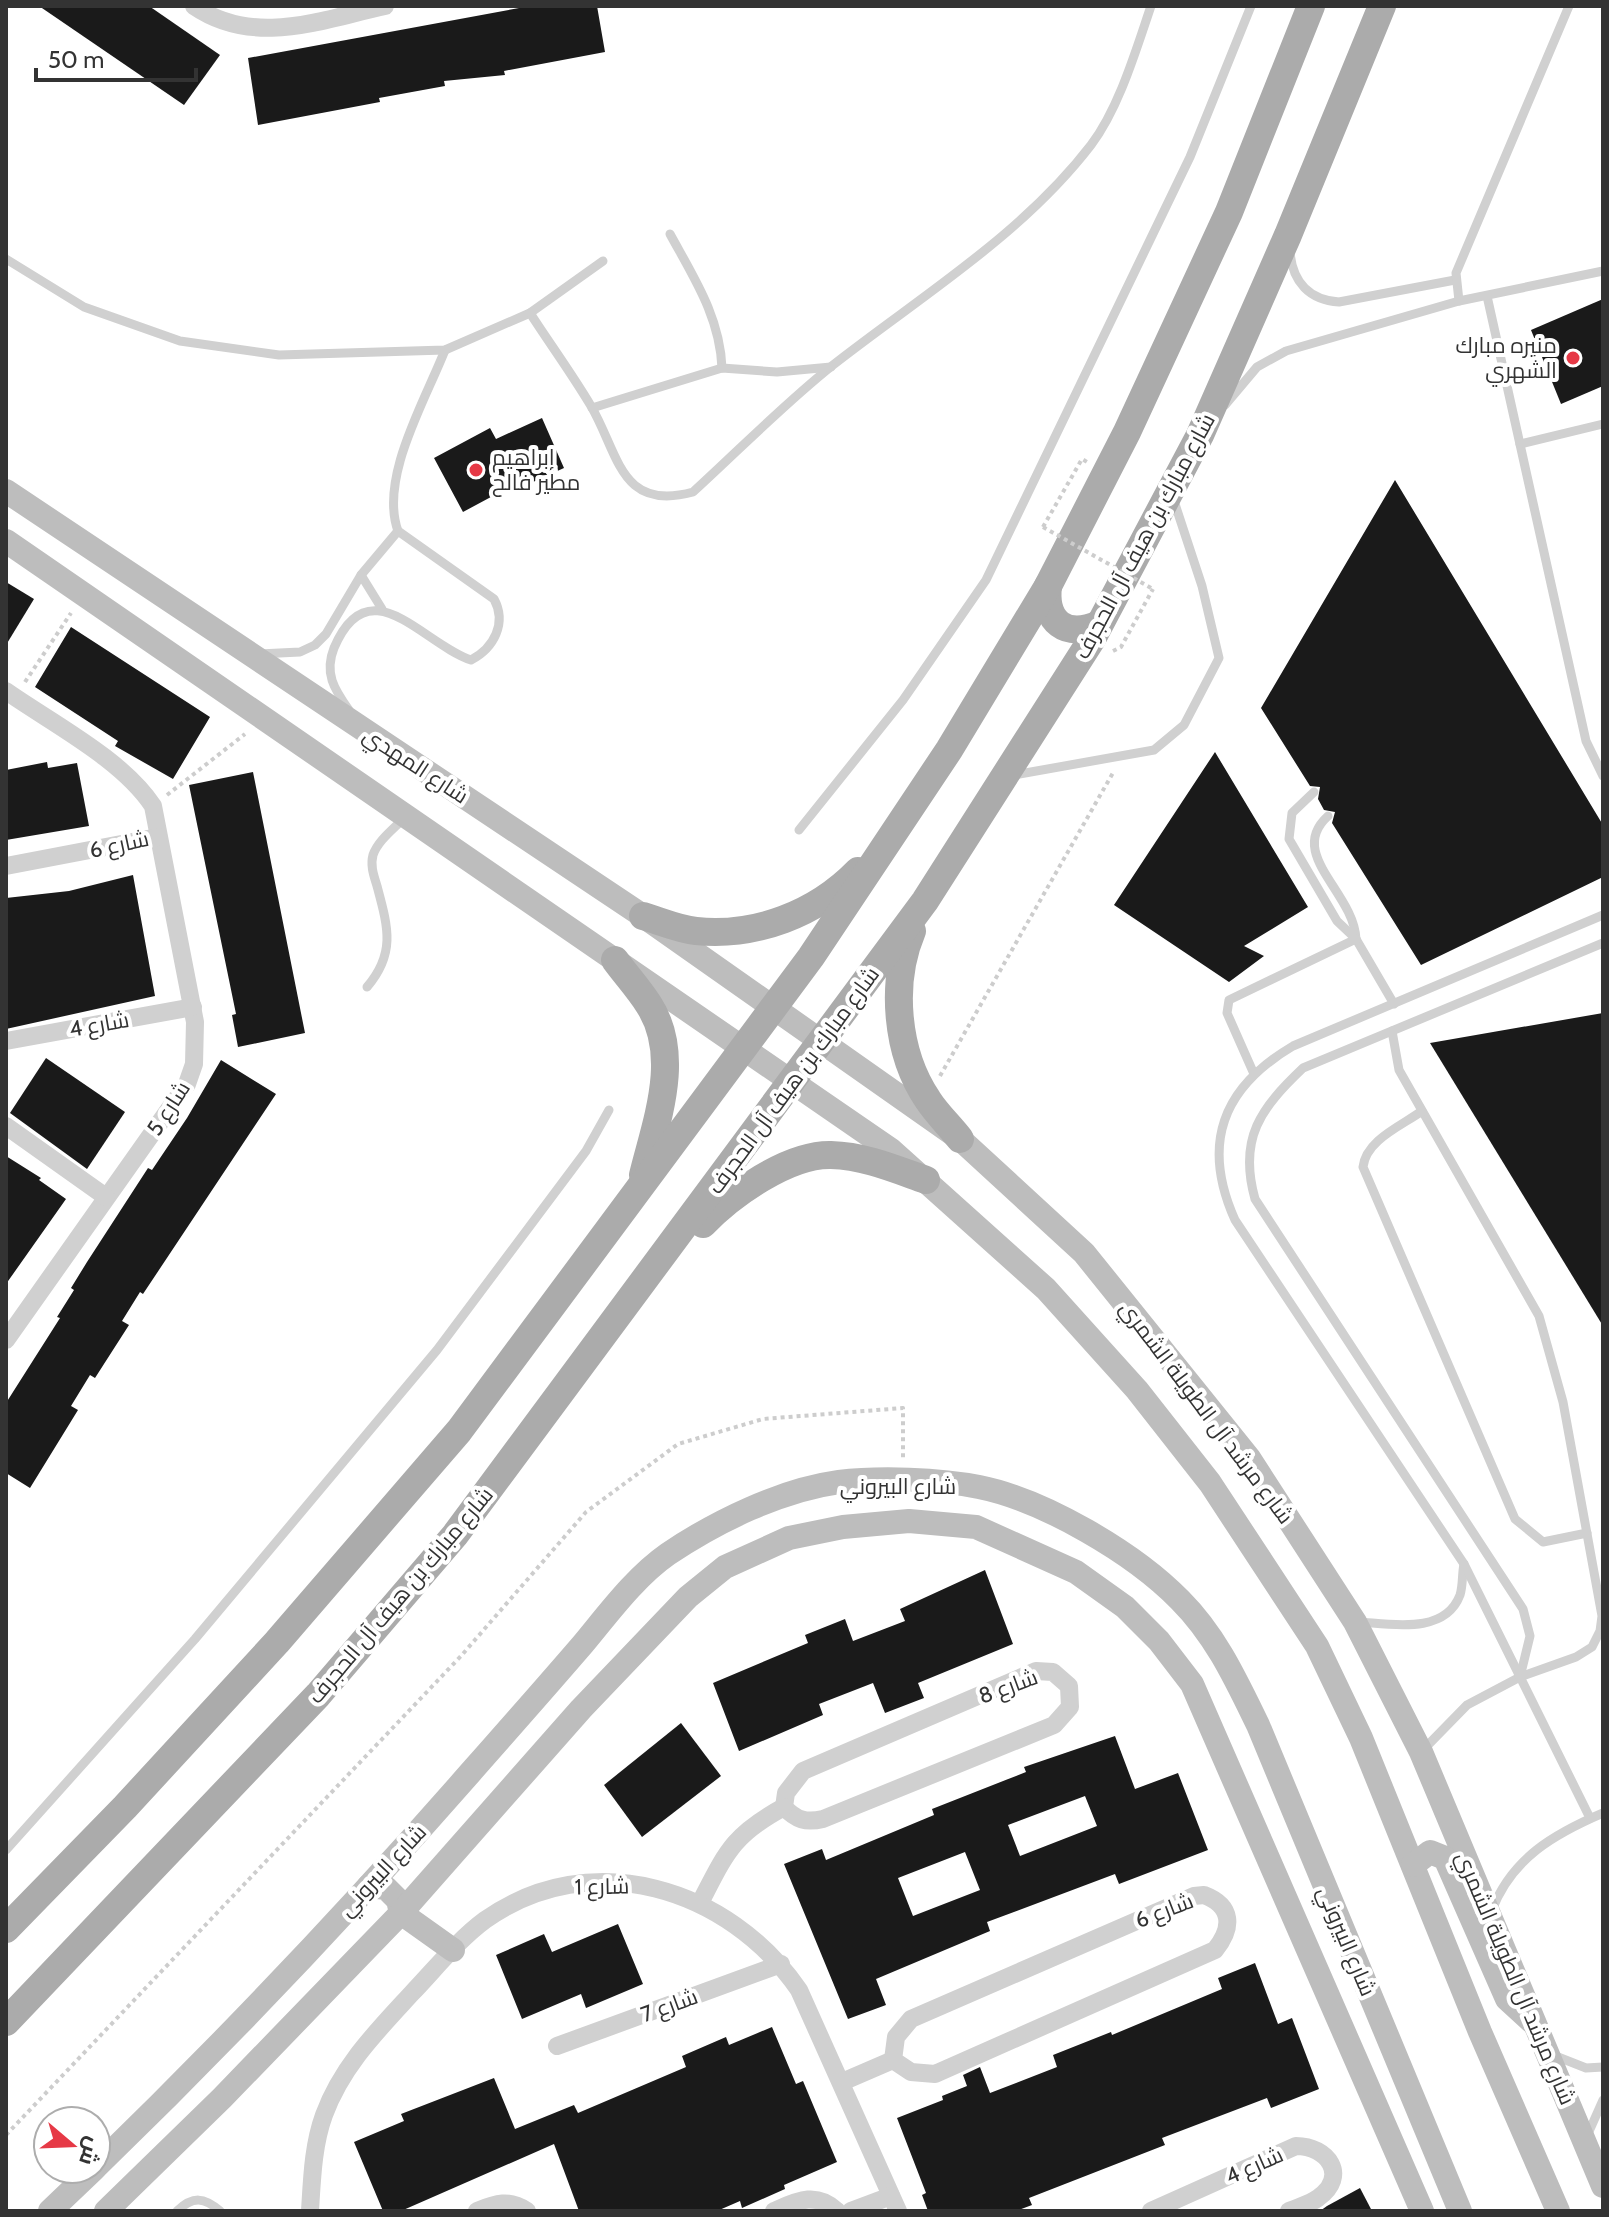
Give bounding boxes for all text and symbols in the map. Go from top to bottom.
scale bar [36,32,196,82]
text: 50 m [48,45,104,74]
place label: منيره مبارك الشهري [1455,332,1557,387]
marker: منيره مبارك الشهري [1564,349,1582,367]
street label: شارع مبارك بن هيف آل الحجرف [1068,409,1222,664]
place label: إبراهيم مطير فالح [492,444,580,497]
marker: إبراهيم مطير فالح [467,461,485,479]
street label: شارع المهدي [356,721,474,812]
street label: شارع 6 [87,825,152,865]
street label: شارع مبارك بن هيف آل الحجرف [702,961,886,1200]
street label: شارع 4 [67,1006,131,1044]
street label: شارع 5 [141,1076,197,1141]
street label: شارع مرشد آل الطويلة الشمري [1112,1295,1299,1531]
street label: شارع البيروني [840,1473,956,1503]
street label: شارع مبارك بن هيف آل الحجرف [302,1482,500,1710]
street label: شارع 8 [975,1663,1042,1711]
street label: شارع البيروني [333,1819,434,1924]
street label: شارع مرشد آل الطويلة الشمري [1447,1848,1581,2110]
street label: شارع 1 [574,1873,630,1901]
street label: شارع البيروني [1309,1882,1382,2001]
street label: شارع 6 [1131,1887,1197,1935]
street label: شارع 7 [637,1983,702,2029]
north arrow [32,2105,112,2185]
text: ش [73,2134,108,2169]
street label: شارع 4 [1221,2141,1288,2191]

